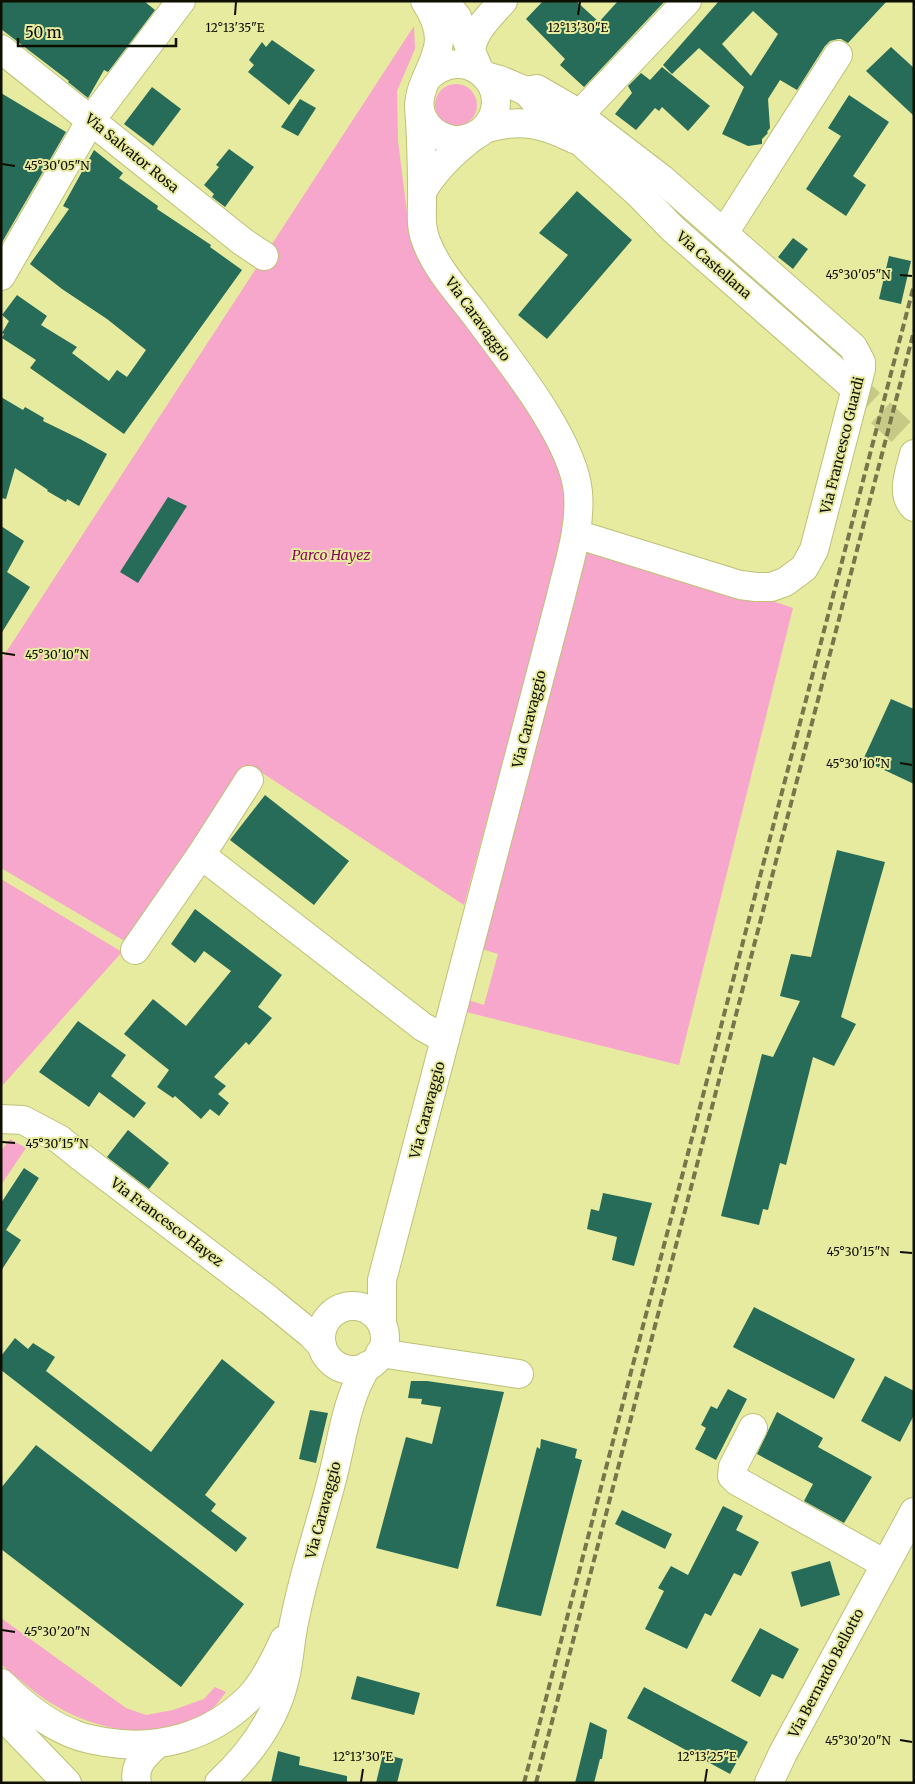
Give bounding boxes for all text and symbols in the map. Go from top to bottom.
scale bar [18,15,175,47]
text: 12°13'35"E [206,20,265,35]
text: 12°13'30"E [548,20,609,35]
text: 50 m [25,23,62,42]
street label: Via Salvator Rosa [81,109,183,197]
text: 45°30'05"N [24,158,90,173]
street label: Via Castellana [672,227,756,303]
text: 45°30'05"N [825,267,891,282]
street label: Via Caravaggio [441,272,515,365]
street label: Via Francesco Guardi [816,374,868,516]
park label: Parco Hayez [292,546,371,564]
text: 45°30'10"N [25,647,90,662]
street label: Via Caravaggio [508,668,550,771]
text: 45°30'10"N [826,756,891,771]
street label: Via Caravaggio [405,1059,449,1162]
text: 45°30'15"N [26,1136,89,1151]
street label: Via Francesco Hayez [106,1173,227,1271]
text: 45°30'15"N [827,1244,890,1259]
street label: Via Caravaggio [301,1459,345,1562]
street label: Via Bernardo Bellotto [784,1605,868,1741]
text: 45°30'20"N [24,1624,91,1639]
text: 45°30'20"N [825,1733,892,1748]
text: 12°13'30"E [333,1749,394,1764]
text: 12°13'25"E [677,1749,737,1764]

